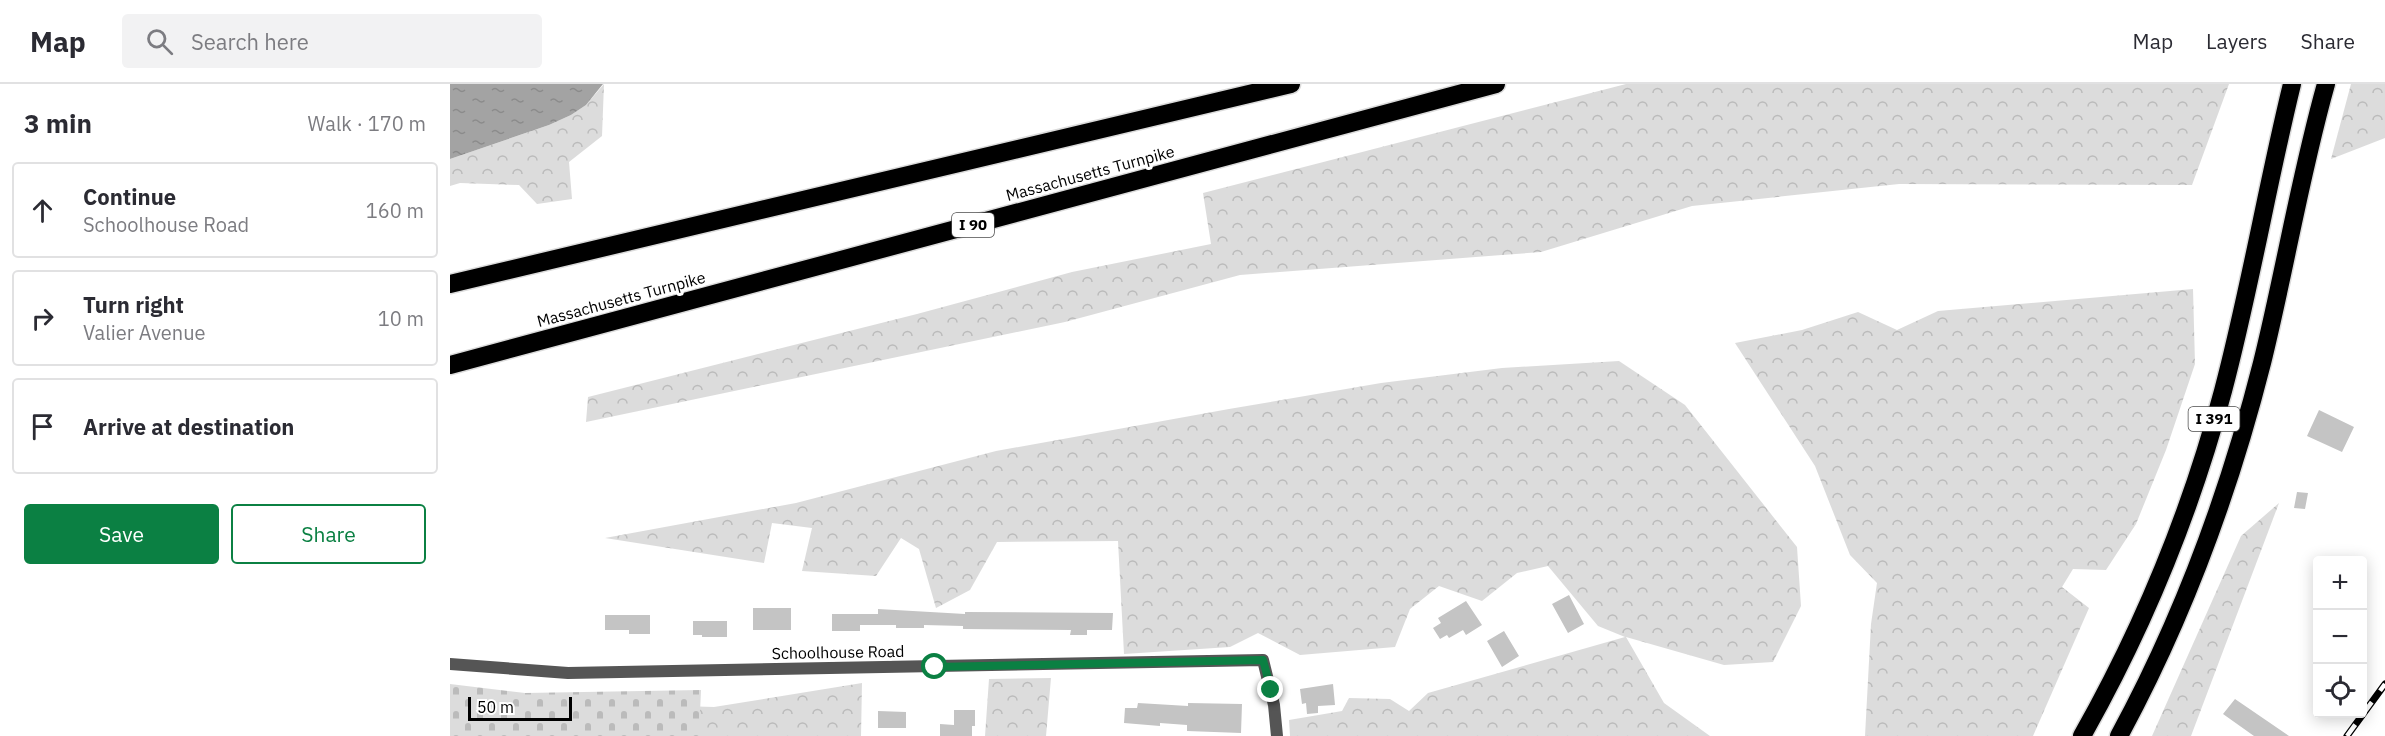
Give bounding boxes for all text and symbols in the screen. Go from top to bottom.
search box [122,14,542,68]
text: Map [30,23,86,60]
icon: search [143,25,176,58]
text: Search here [191,27,309,56]
text: Map [2133,27,2173,55]
text: Layers [2206,27,2268,55]
text: Share [2301,27,2355,55]
text: 3 min [24,106,92,140]
text: Walk · 170 m [308,110,426,137]
street label: Massachusetts Turnpike [1004,141,1177,205]
text: Continue [83,182,176,211]
icon: ahead [26,194,59,227]
text: 160 m [366,197,424,224]
text: Schoolhouse Road [83,211,249,238]
road number: I 90 [952,213,994,237]
street label: Massachusetts Turnpike [535,267,708,331]
text: Turn right [83,290,184,319]
icon: right [26,302,59,335]
text: 10 m [378,305,424,332]
text: Valier Avenue [83,319,206,346]
road number: I 391 [2188,407,2240,431]
icon: arrive [26,410,59,443]
text: Arrive at destination [83,412,294,441]
button: Save [24,504,219,564]
button: Share [231,504,426,564]
map controls [2313,556,2367,718]
button: + [2313,556,2367,610]
button: − [2313,610,2367,664]
street label: Schoolhouse Road [771,641,905,663]
route start [921,653,947,679]
button: locate [2313,664,2367,718]
route end [1257,676,1283,702]
scale bar [468,694,572,722]
text: 50 m [477,697,514,717]

